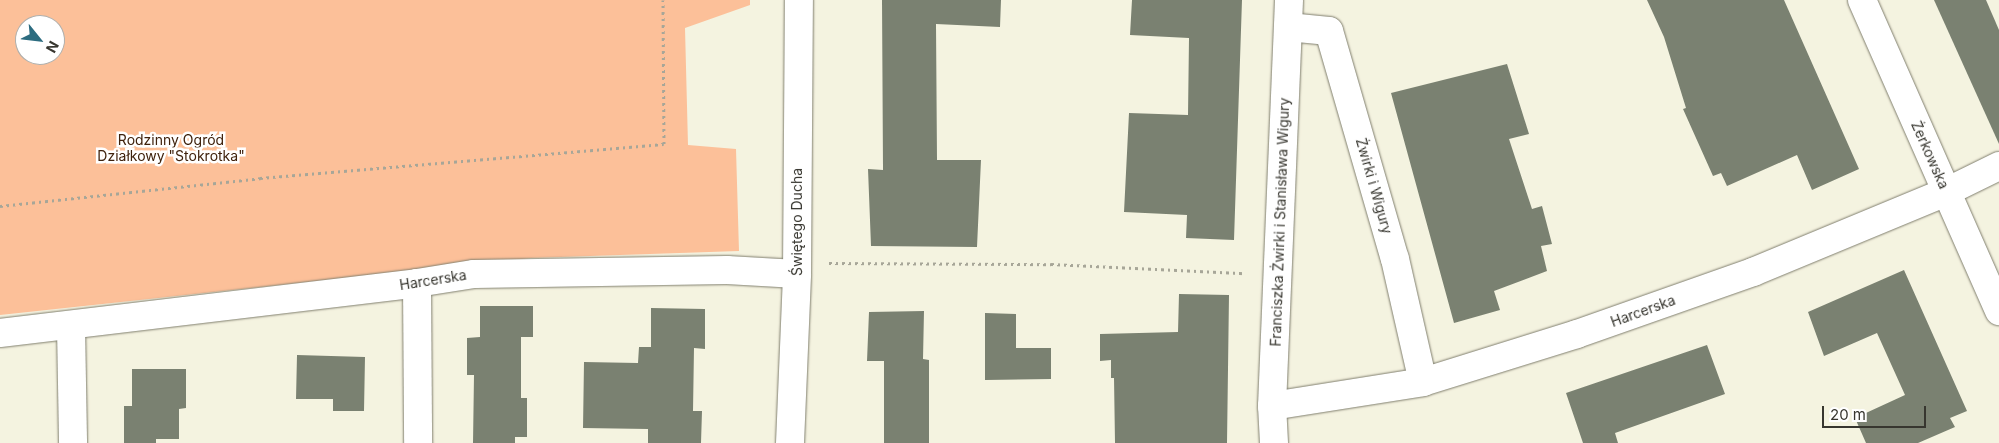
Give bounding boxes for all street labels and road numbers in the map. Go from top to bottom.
street label: Franciszka Żwirki i Stanisława Wigury [1267,97,1293,347]
street label: Żerkowska [1908,119,1952,191]
street label: Żwirki i Wigury [1352,136,1396,236]
street label: Świętego Ducha [789,168,805,276]
street label: Harcerska [398,266,468,294]
street label: Harcerska [1608,292,1678,330]

